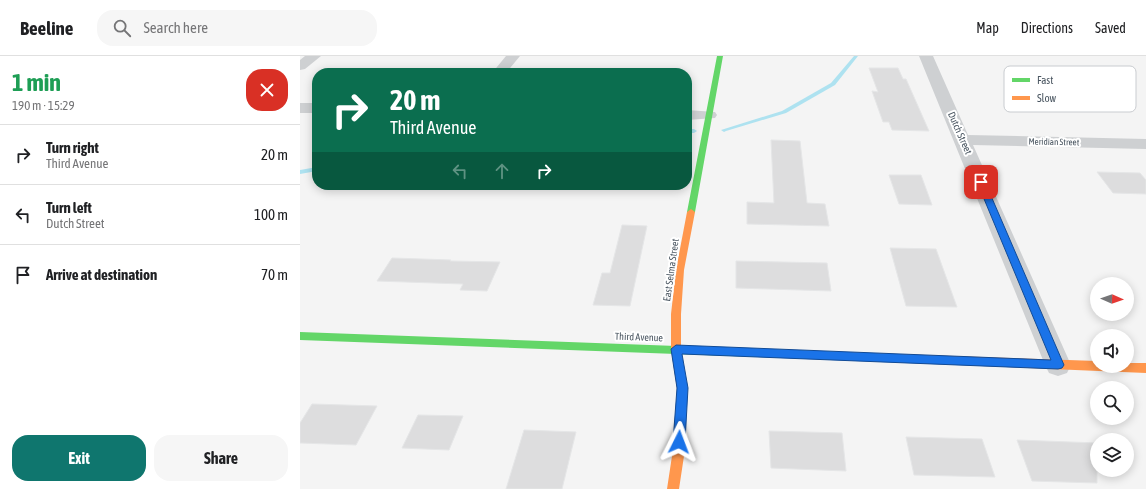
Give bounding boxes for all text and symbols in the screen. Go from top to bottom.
search box [97,10,377,46]
text: Beeline [20,17,73,39]
icon: search [111,17,133,39]
text: Search here [143,19,208,36]
text: Map [976,20,999,36]
text: Directions [1021,20,1073,36]
text: Saved [1095,20,1126,36]
legend [1004,66,1136,112]
text: 1 min [12,69,61,96]
button: close [246,69,288,111]
text: Fast [1037,74,1053,86]
icon: right [324,84,376,136]
text: 20 m [390,84,440,116]
text: Slow [1037,92,1056,104]
text: 190 m · 15:29 [12,98,75,113]
street label: Dutch Street [946,110,974,156]
text: Third Avenue [390,117,477,138]
street label: Meridian Street [1029,137,1080,147]
text: Turn right [46,139,99,156]
icon: right [12,144,34,166]
text: 20 m [261,146,288,163]
text: Third Avenue [46,156,109,171]
icon: left [449,160,471,182]
icon: ahead [491,160,513,182]
icon: right [533,160,555,182]
pin [964,165,998,199]
icon: arrive [970,171,992,193]
text: Turn left [46,199,92,216]
icon: left [12,204,34,226]
text: 100 m [254,206,288,223]
text: Dutch Street [46,216,105,231]
street label: East Selma Street [661,238,681,302]
icon: arrive [12,264,34,286]
text: Arrive at destination [46,266,157,283]
text: 70 m [261,266,288,283]
north arrow [1090,277,1134,321]
map controls [1090,277,1134,477]
button: sound [1090,329,1134,373]
street label: Third Avenue [615,331,664,343]
button: search [1090,381,1134,425]
position arrow [658,421,700,463]
button: layers [1090,433,1134,477]
button: Exit [12,435,146,481]
button: Share [154,435,288,481]

